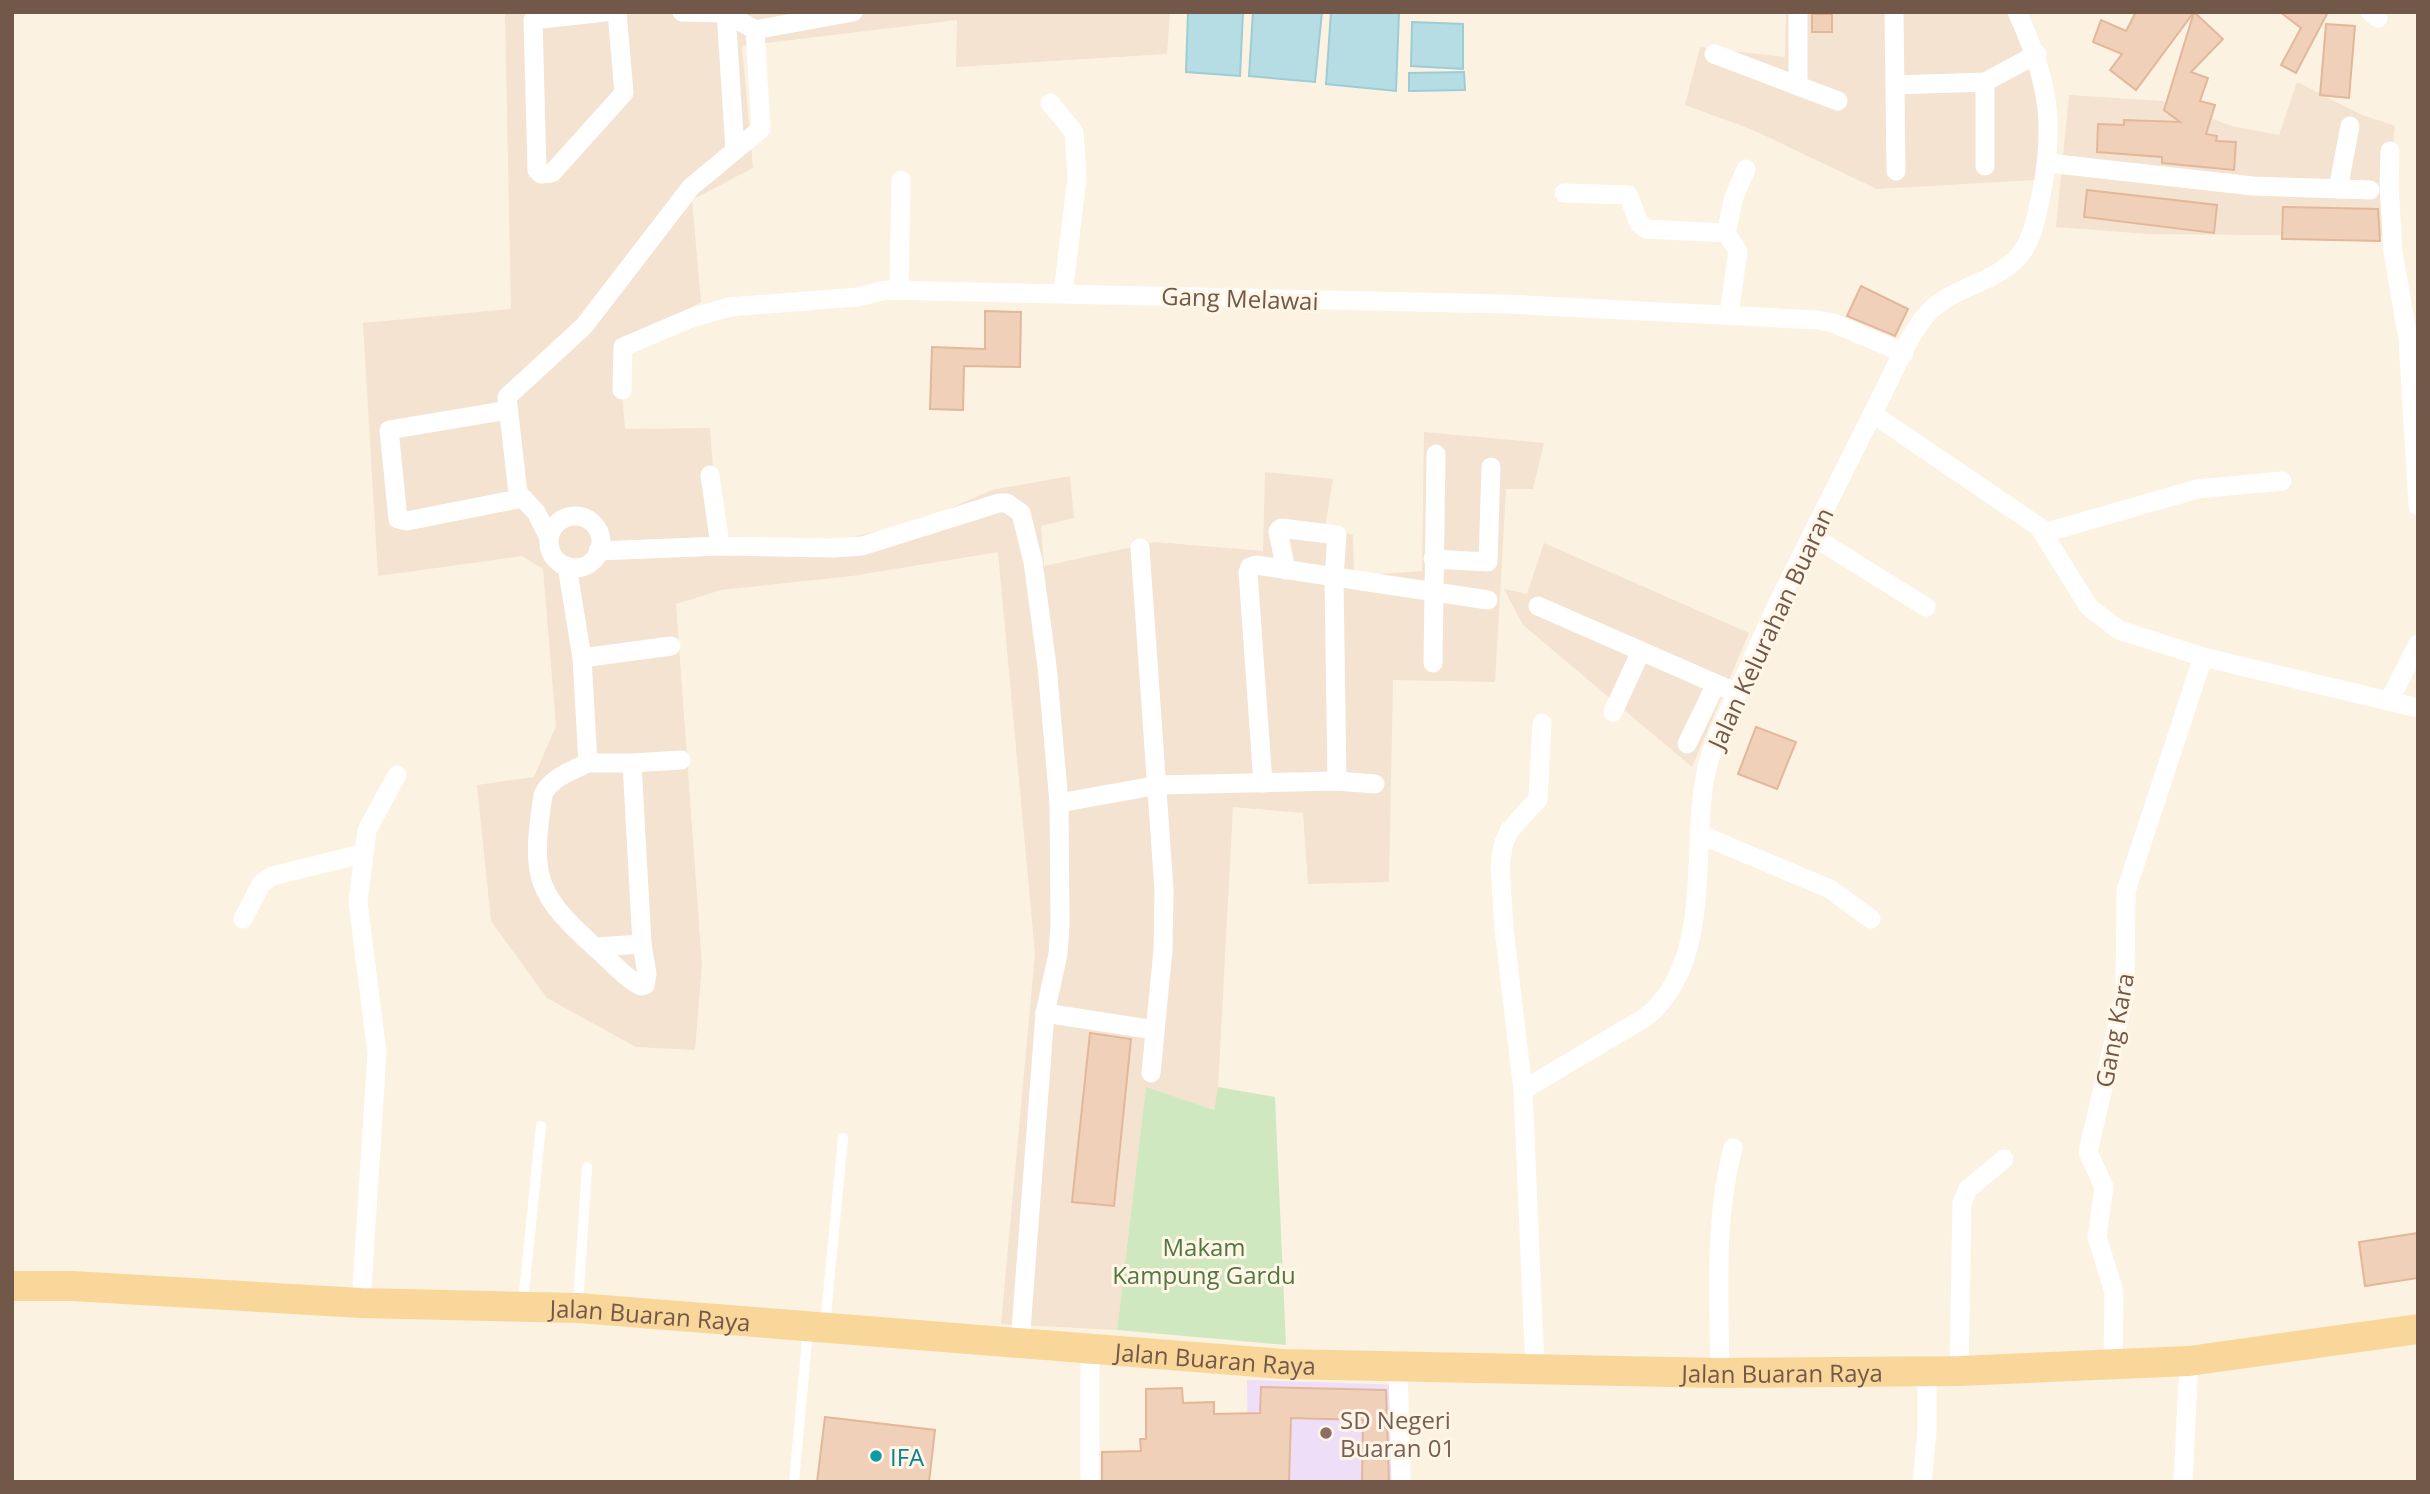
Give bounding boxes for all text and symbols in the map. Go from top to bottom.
street label: Gang Melawai [1161,279,1319,317]
street label: Jalan Kelurahan Buaran [1699,502,1840,756]
street label: Gang Kara [2087,970,2141,1090]
park label: Makam Kampung Gardu [1112,1230,1296,1291]
street label: Jalan Buaran Raya [547,1291,752,1338]
street label: Jalan Buaran Raya [1112,1334,1316,1381]
street label: Jalan Buaran Raya [1679,1355,1883,1390]
place label: SD Negeri Buaran 01 [1340,1403,1455,1464]
marker: SD Negeri Buaran 01 [1318,1425,1334,1441]
place label: IFA [890,1440,925,1473]
marker: IFA [868,1448,884,1464]

